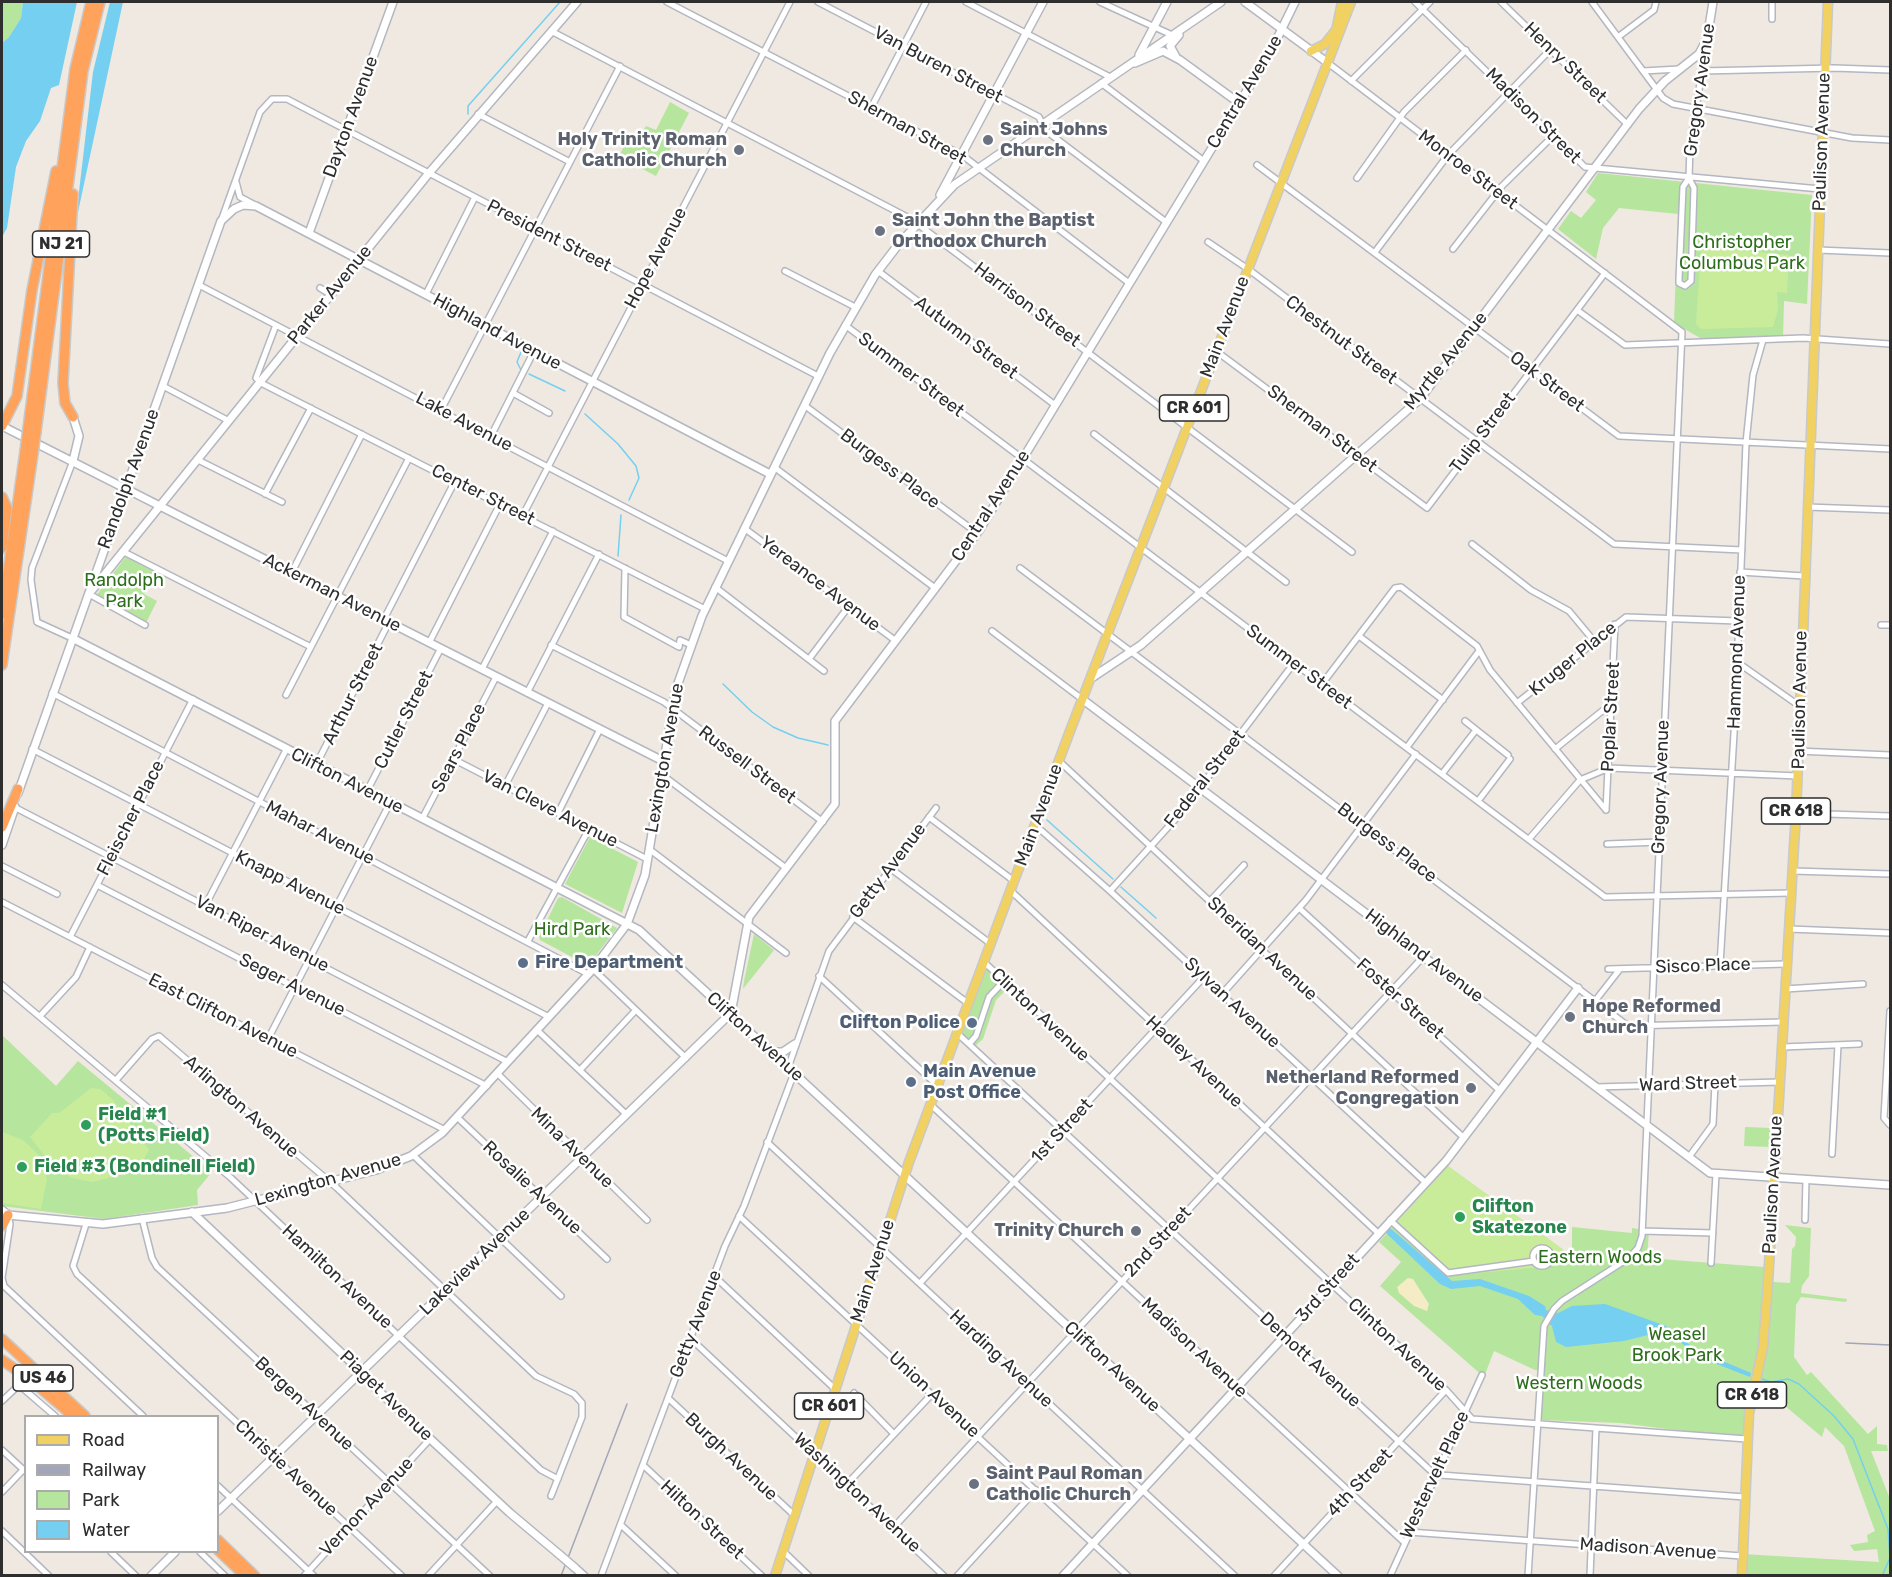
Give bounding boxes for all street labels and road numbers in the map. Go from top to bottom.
street label: Henry Street [1519,18,1611,108]
street label: Van Buren Street [870,22,1006,108]
street label: Gregory Avenue [1680,22,1720,158]
street label: Central Avenue [1203,31,1287,153]
street label: Dayton Avenue [319,53,383,181]
street label: Madison Street [1481,64,1585,168]
street label: Paulison Avenue [1809,72,1835,212]
street label: Sherman Street [844,86,970,170]
street label: Monroe Street [1414,126,1522,214]
street label: President Street [483,195,615,277]
street label: Hope Avenue [620,204,692,312]
road number: NJ 21 [32,231,90,257]
street label: Parker Avenue [283,241,377,349]
street label: Harrison Street [970,258,1084,352]
street label: Main Avenue [1196,273,1254,381]
street label: Highland Avenue [429,289,565,375]
street label: Chestnut Street [1281,291,1401,389]
street label: Autumn Street [910,292,1022,384]
street label: Myrtle Avenue [1400,308,1492,414]
street label: Summer Street [854,328,968,422]
street label: Oak Street [1505,347,1589,417]
street label: Sherman Street [1263,381,1381,477]
street label: Lake Avenue [412,387,516,457]
street label: Tulip Street [1446,388,1520,478]
road number: CR 601 [1160,395,1228,421]
street label: Randolph Avenue [94,406,164,552]
street label: Burgess Place [836,425,944,513]
street label: Central Avenue [947,446,1035,566]
street label: Center Street [428,460,538,530]
street label: Yereance Avenue [755,532,885,636]
street label: Ackerman Avenue [259,549,405,637]
street label: Hammond Avenue [1724,575,1750,729]
street label: Kruger Place [1525,617,1621,701]
street label: Summer Street [1242,620,1356,714]
street label: Paulison Avenue [1788,630,1812,770]
street label: Arthur Street [318,640,388,748]
street label: Poplar Street [1597,661,1625,773]
street label: Cutler Street [370,667,438,773]
street label: Lexington Avenue [641,682,689,834]
street label: Sears Place [427,700,491,796]
street label: Gregory Avenue [1648,720,1674,854]
street label: Russell Street [694,721,800,809]
street label: Federal Street [1160,726,1250,832]
street label: Clifton Avenue [287,743,407,819]
street label: Fleischer Place [93,757,169,879]
street label: Main Avenue [1011,761,1067,869]
street label: Van Cleve Avenue [479,765,621,853]
street label: Mahar Avenue [262,796,378,870]
road number: CR 618 [1762,798,1830,824]
street label: Burgess Place [1333,799,1441,887]
street label: Getty Avenue [845,819,931,923]
street label: Knapp Avenue [231,846,349,920]
street label: Van Riper Avenue [191,891,333,977]
street label: Sheridan Avenue [1203,893,1321,1005]
street label: Highland Avenue [1361,905,1487,1007]
street label: Seger Avenue [235,949,349,1021]
street label: Sylvan Avenue [1180,953,1284,1053]
street label: Foster Street [1352,954,1448,1044]
street label: Sisco Place [1655,954,1751,978]
street label: Clinton Avenue [986,964,1094,1066]
street label: East Clifton Avenue [145,969,301,1063]
street label: Clifton Avenue [702,988,808,1086]
street label: Hadley Avenue [1141,1011,1247,1113]
street label: Arlington Avenue [179,1051,303,1163]
street label: Ward Street [1639,1072,1737,1096]
street label: 1st Street [1027,1094,1097,1168]
street label: Mina Avenue [526,1103,618,1193]
street label: Paulison Avenue [1759,1115,1787,1255]
street label: Rosalie Avenue [478,1137,586,1239]
street label: Lexington Avenue [252,1149,404,1211]
street label: 2nd Street [1120,1202,1196,1282]
street label: Lakeview Avenue [415,1204,535,1320]
street label: Main Avenue [846,1217,900,1325]
street label: Hamilton Avenue [277,1220,397,1334]
street label: 3rd Street [1292,1249,1364,1327]
street label: Getty Avenue [666,1267,726,1381]
street label: Madison Avenue [1136,1293,1252,1403]
street label: Clinton Avenue [1343,1294,1451,1396]
street label: Harding Avenue [945,1306,1057,1412]
street label: Demott Avenue [1255,1308,1365,1412]
street label: Clifton Avenue [1060,1317,1164,1417]
street label: Piaget Avenue [335,1346,437,1446]
street label: Union Avenue [884,1347,984,1443]
street label: Bergen Avenue [250,1352,358,1456]
road number: US 46 [13,1365,73,1391]
road number: CR 618 [1718,1382,1786,1408]
road number: CR 601 [794,1393,864,1419]
street label: Westervelt Place [1396,1408,1474,1542]
street label: Burgh Avenue [680,1409,782,1505]
street label: Christie Avenue [230,1415,342,1521]
street label: Washington Avenue [789,1429,925,1557]
street label: 4th Street [1323,1444,1397,1522]
street label: Vernon Avenue [316,1453,418,1561]
street label: Hilton Street [656,1476,748,1564]
street label: Madison Avenue [1579,1533,1717,1565]

